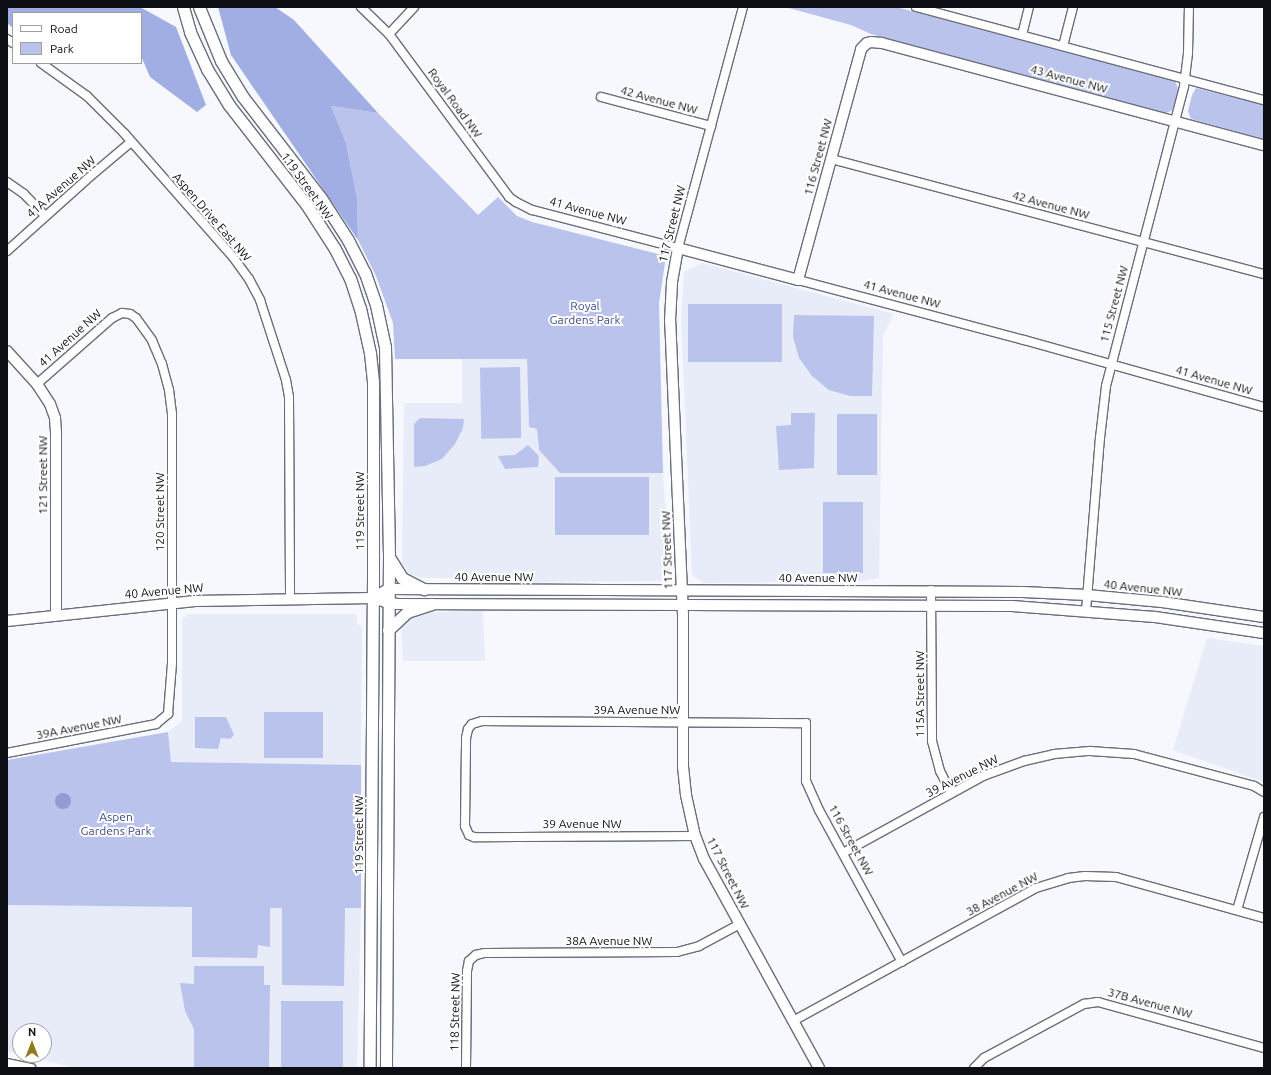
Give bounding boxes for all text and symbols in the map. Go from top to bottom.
legend [12,12,142,64]
text: Road [50,22,78,35]
text: Park [50,42,74,55]
street label: 43 Avenue NW [1029,62,1109,96]
street label: Royal Road NW [425,65,485,141]
street label: 42 Avenue NW [619,83,699,117]
street label: 116 Street NW [801,117,835,197]
street label: 119 Street NW [278,150,336,222]
street label: 41A Avenue NW [23,153,99,221]
street label: Aspen Drive East NW [170,170,254,264]
street label: 117 Street NW [655,184,689,264]
street label: 42 Avenue NW [1011,188,1091,222]
street label: 41 Avenue NW [548,194,628,228]
street label: 115 Street NW [1097,264,1131,344]
street label: 41 Avenue NW [862,277,942,311]
park label: Royal Gardens Park [550,299,620,327]
street label: 41 Avenue NW [36,306,104,370]
street label: 41 Avenue NW [1174,362,1254,398]
street label: 121 Street NW [36,436,50,514]
street label: 119 Street NW [353,472,367,550]
street label: 120 Street NW [153,473,167,551]
street label: 117 Street NW [658,510,676,590]
street label: 40 Avenue NW [454,570,534,584]
street label: 40 Avenue NW [778,571,858,585]
street label: 40 Avenue NW [1103,577,1183,599]
street label: 40 Avenue NW [124,580,204,602]
street label: 115A Street NW [913,651,927,737]
street label: 39A Avenue NW [594,703,680,717]
street label: 39A Avenue NW [35,712,123,742]
street label: 39 Avenue NW [923,752,1001,800]
street label: 119 Street NW [352,796,366,874]
street label: 116 Street NW [826,802,876,878]
park label: Aspen Gardens Park [81,810,151,838]
street label: 39 Avenue NW [542,817,622,831]
street label: 117 Street NW [704,835,752,911]
street label: 38 Avenue NW [964,869,1040,919]
street label: 38A Avenue NW [566,934,652,948]
street label: 118 Street NW [447,972,463,1052]
street label: 37B Avenue NW [1106,985,1194,1021]
north arrow [12,1023,52,1063]
text: N [28,1026,36,1038]

